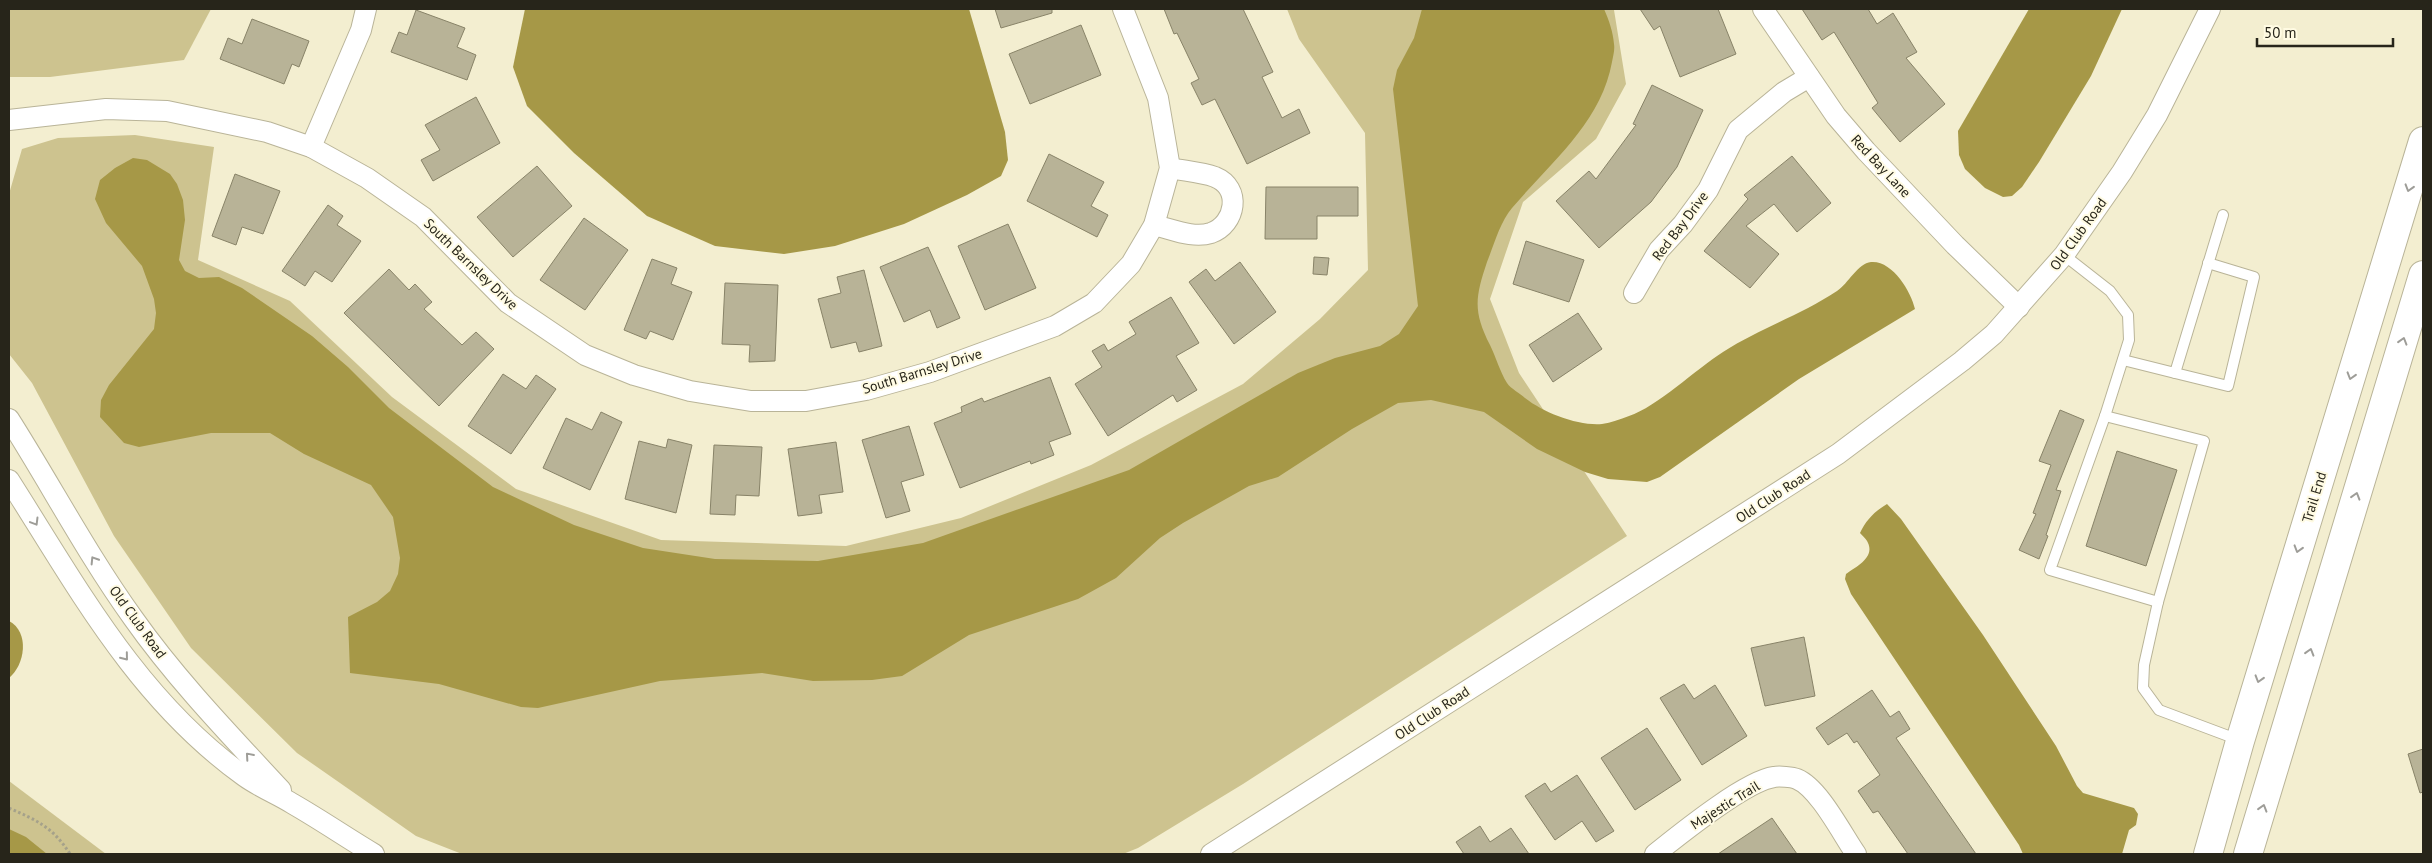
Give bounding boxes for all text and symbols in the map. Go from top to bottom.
scale bar [2257,15,2393,47]
text: 50 m [2264,23,2297,42]
street label: Red Bay Lane [1847,131,1915,201]
one-way arrow [2405,183,2415,191]
street label: Red Bay Drive [1648,188,1712,264]
street label: Old Club Road [2046,194,2110,274]
street label: South Barnsley Drive [420,214,522,314]
one-way arrow [2398,337,2408,345]
street label: South Barnsley Drive [860,344,984,398]
one-way arrow [2347,372,2357,380]
street label: Old Club Road [1732,465,1814,527]
street label: Trail End [2298,469,2330,525]
one-way arrow [2351,493,2361,501]
one-way arrow [29,516,39,525]
one-way arrow [2294,544,2304,552]
one-way arrow [91,557,100,566]
street label: Old Club Road [106,582,170,662]
one-way arrow [2304,648,2314,657]
one-way arrow [119,651,127,660]
one-way arrow [2255,674,2265,682]
street label: Old Club Road [1391,682,1473,744]
one-way arrow [246,752,255,761]
street label: Majestic Trail [1687,777,1763,833]
one-way arrow [2257,804,2267,812]

